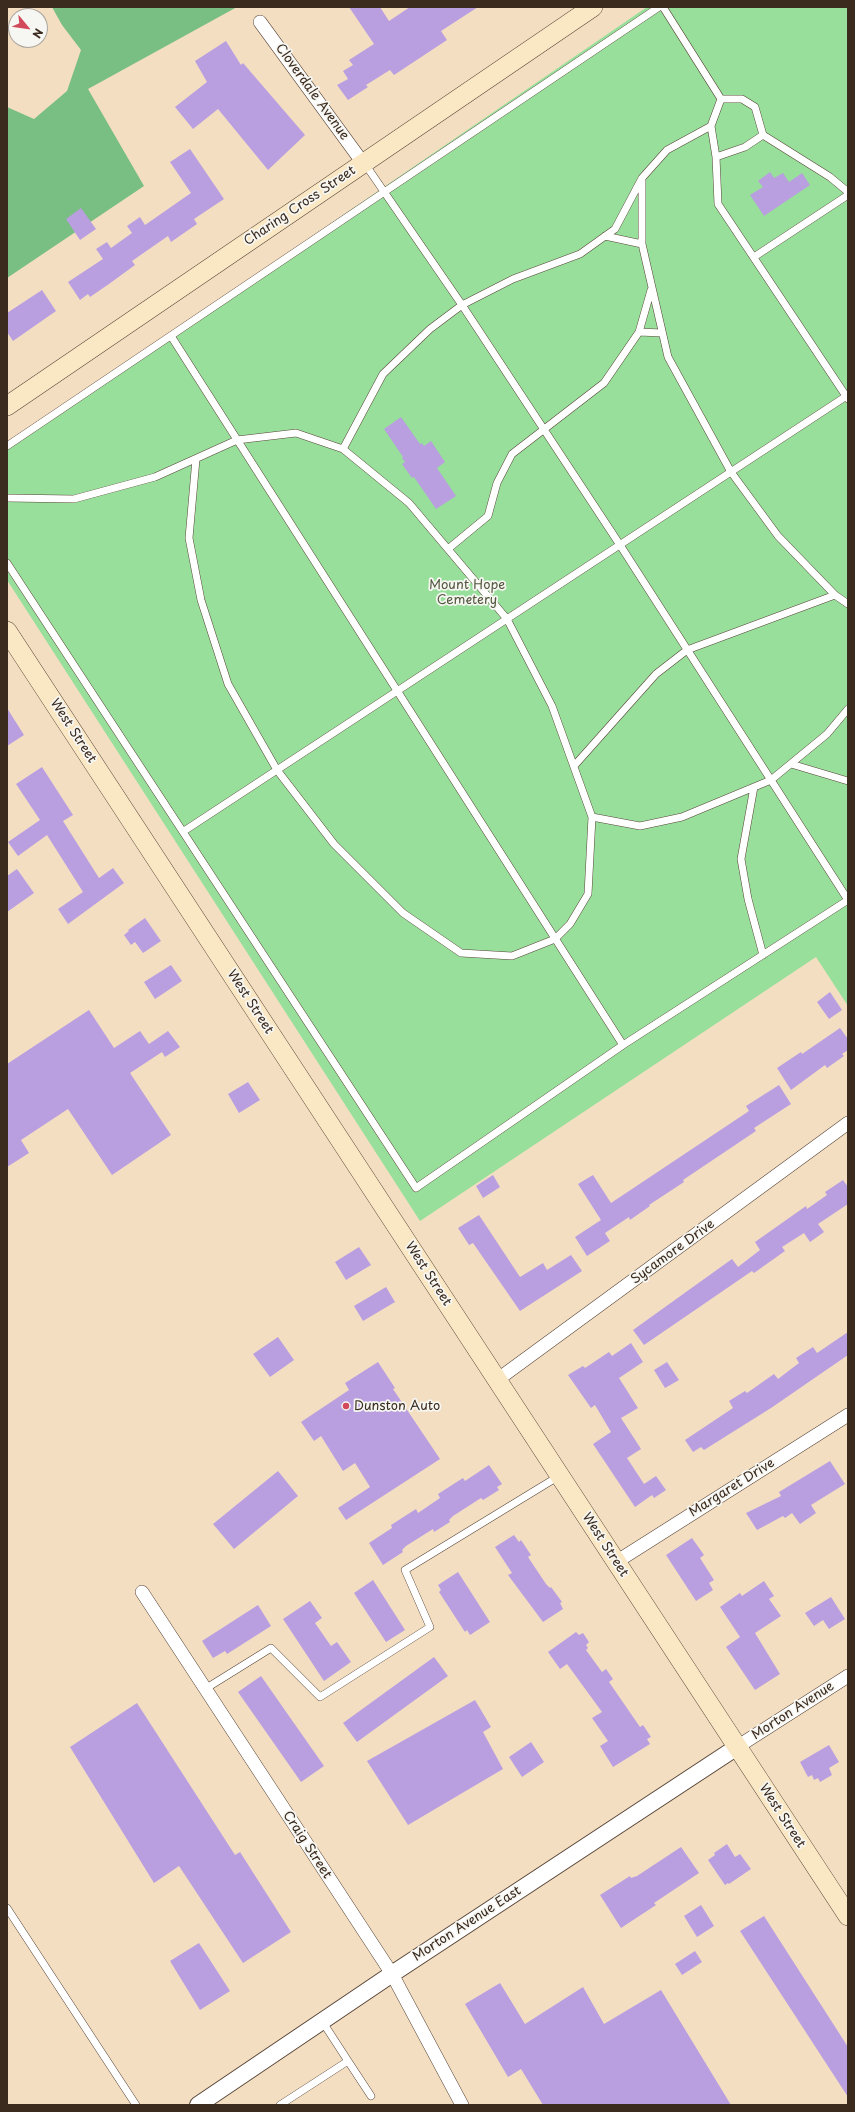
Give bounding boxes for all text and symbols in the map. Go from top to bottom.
north arrow [8,8,48,48]
text: N [29,26,48,42]
street label: Cloverdale Avenue [272,41,352,143]
street label: Charing Cross Street [241,163,359,249]
park label: Mount Hope Cemetery [429,577,505,608]
street label: West Street [46,696,100,766]
street label: West Street [223,967,277,1037]
street label: Sycamore Drive [628,1216,718,1288]
street label: West Street [401,1239,455,1309]
place label: Dunston Auto [354,1398,440,1414]
marker: Dunston Auto [341,1401,351,1411]
street label: Margaret Drive [686,1456,778,1520]
street label: West Street [578,1510,632,1580]
street label: Morton Avenue [749,1679,837,1743]
street label: West Street [755,1781,809,1851]
street label: Craig Street [279,1808,335,1882]
street label: Morton Avenue East [410,1883,524,1965]

